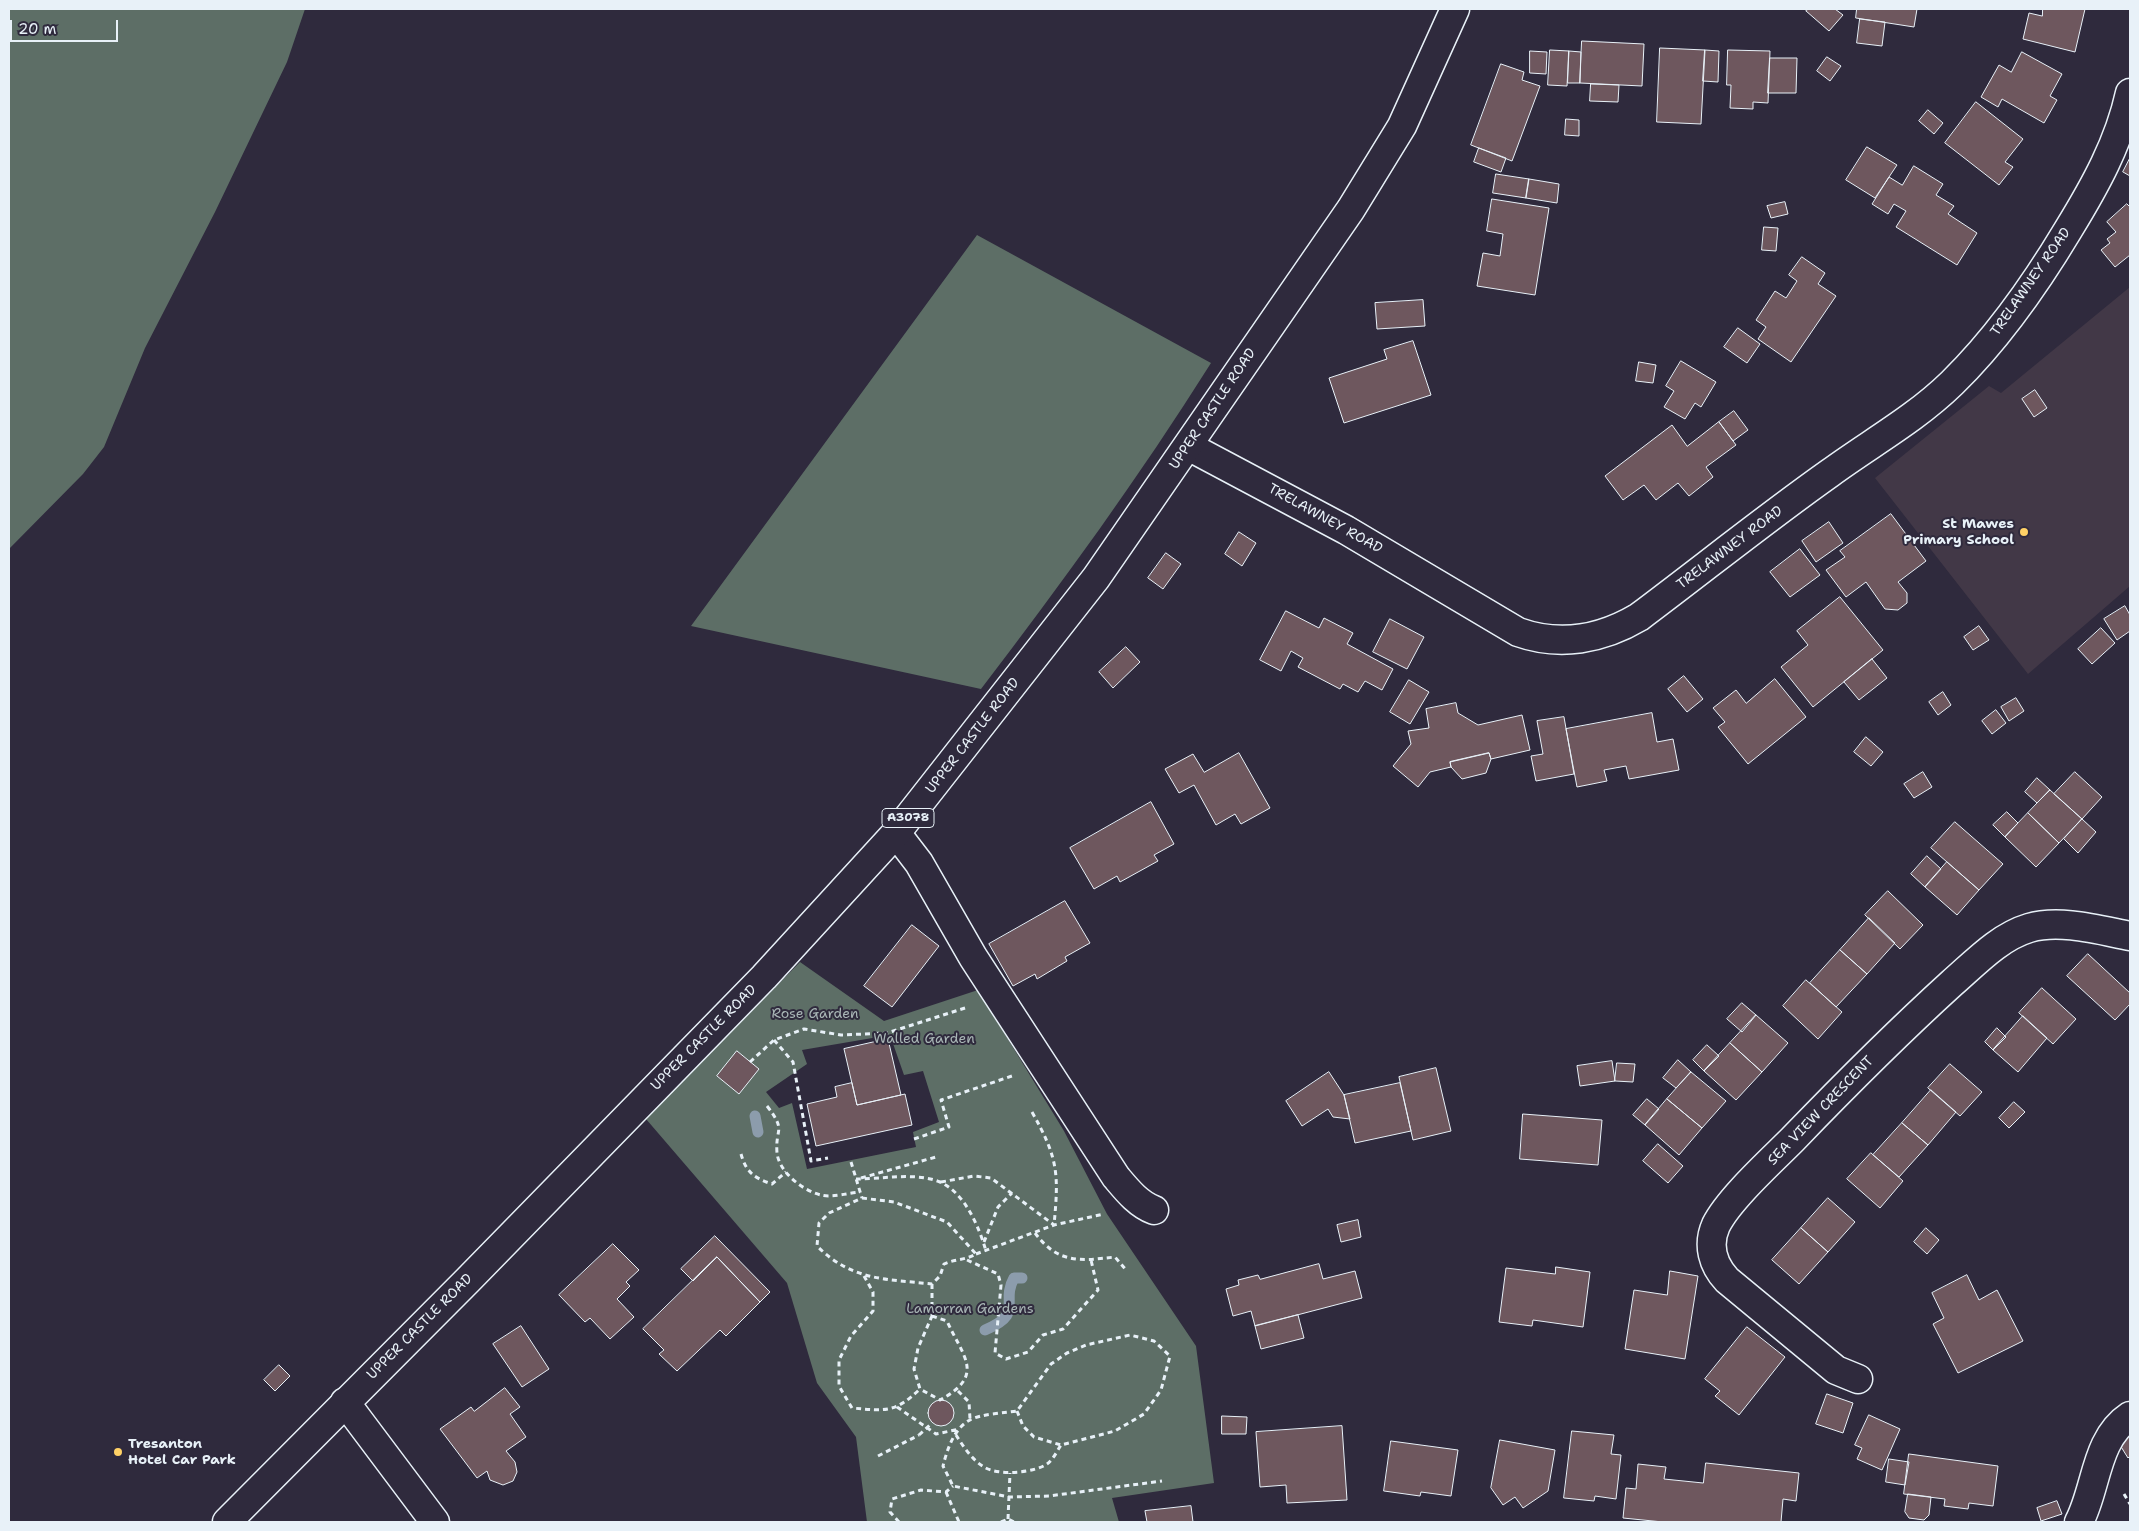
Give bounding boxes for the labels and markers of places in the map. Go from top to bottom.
place label: St Mawes Primary School [1903,516,2014,548]
marker: St Mawes Primary School [2018,526,2030,538]
place label: Tresanton Hotel Car Park [128,1436,236,1468]
marker: Tresanton Hotel Car Park [112,1446,124,1458]

